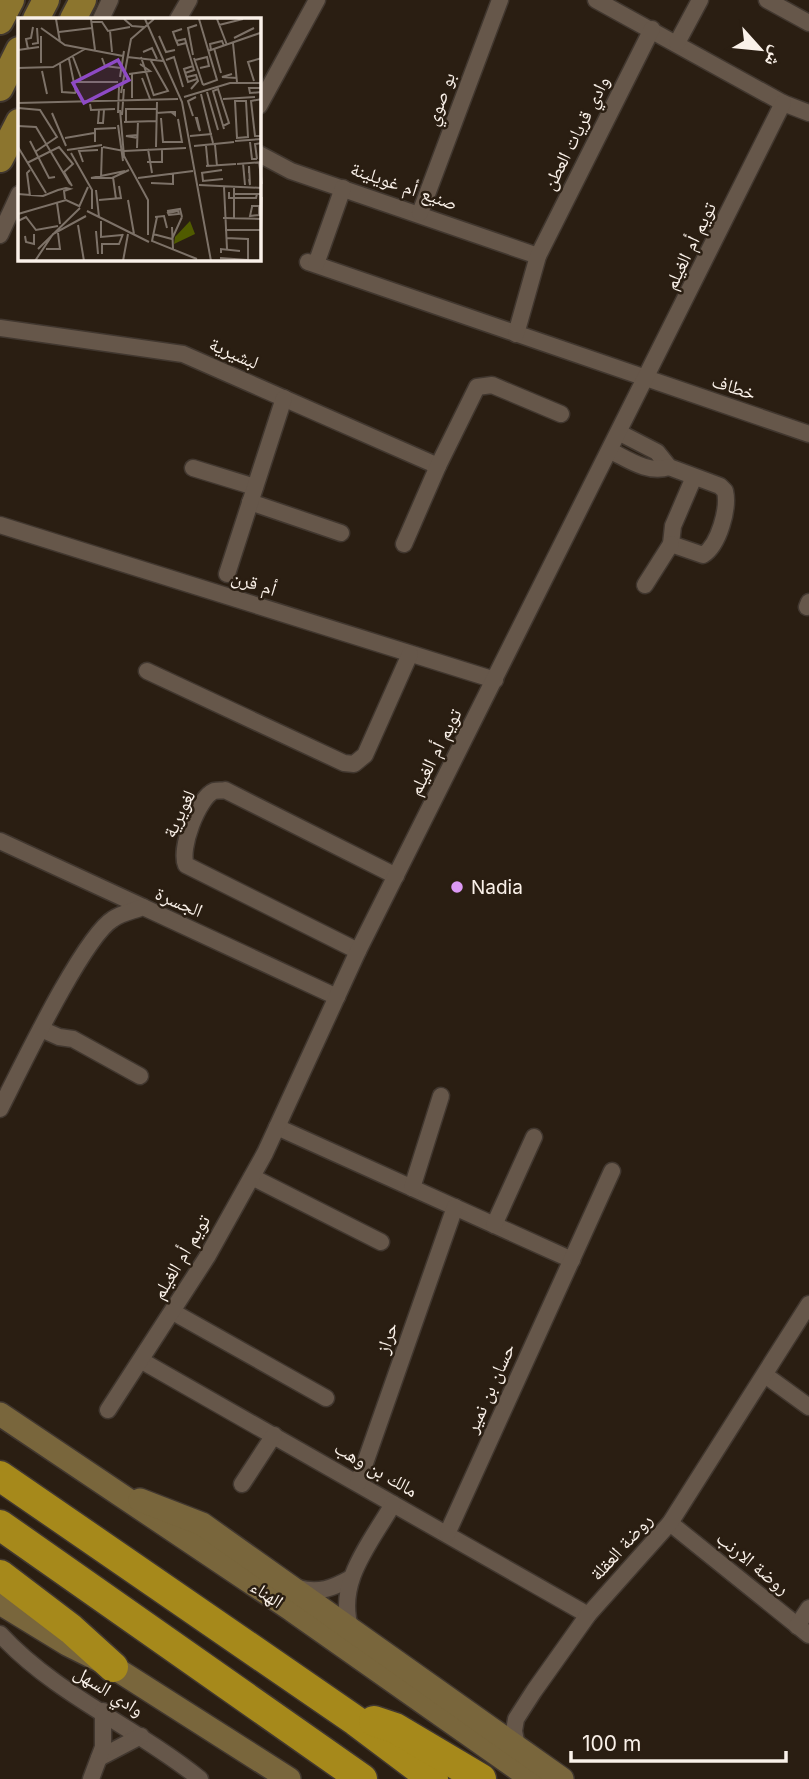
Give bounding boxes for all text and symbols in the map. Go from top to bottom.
north arrow [725,14,795,84]
inset map [18,18,261,261]
text: ش [760,42,790,71]
street label: بو صوي [420,69,464,130]
street label: وادي قريات العطن [537,72,618,196]
street label: صنيع أم غويلينة [347,157,460,217]
street label: تويم أم الغيلم [659,198,723,294]
street label: لبشيرية [206,332,262,374]
street label: خطاف [709,369,759,405]
street label: أم قرن [228,565,279,603]
street label: تويم أم الغيلم [403,704,469,800]
street label: لغويرية [158,786,200,842]
place label: Nadia [471,876,523,899]
marker: Nadia [449,879,465,895]
street label: الجسرة [152,882,206,922]
street label: تويم أم الغيلم [147,1210,217,1304]
street label: حراز [371,1319,403,1358]
street label: حسان بن نمير [460,1340,520,1437]
street label: مالك بن وهب [330,1436,422,1502]
street label: روضة العقلة [585,1509,657,1585]
street label: روضة الارنب [712,1527,794,1599]
street label: الهناء [246,1575,288,1613]
street label: وادي السهل [68,1661,148,1725]
scale bar [571,1720,786,1764]
text: 100 m [582,1731,641,1756]

